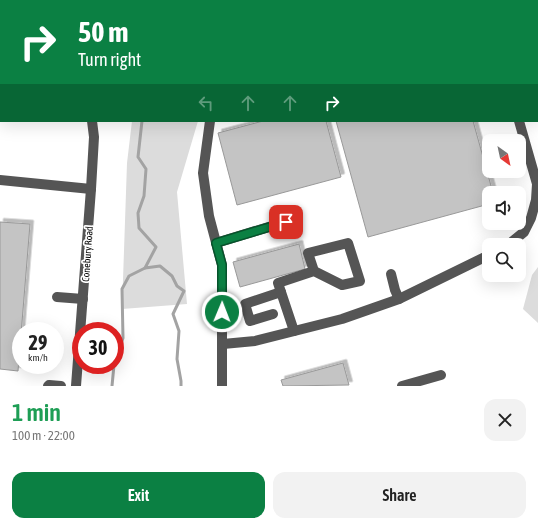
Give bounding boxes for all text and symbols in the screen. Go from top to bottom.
icon: right [12,16,64,68]
text: 50 m [78,16,128,48]
text: Turn right [78,49,141,70]
icon: left [195,92,217,114]
icon: ahead [237,92,259,114]
icon: ahead [279,92,301,114]
icon: right [321,92,343,114]
north arrow [482,134,526,178]
map controls [482,134,526,282]
button: sound [482,186,526,230]
pin [269,205,303,239]
icon: arrive [275,211,297,233]
street label: Conebury Road [80,226,95,282]
button: search [482,238,526,282]
position arrow [201,291,243,333]
speed limit sign: 30 [72,322,124,374]
text: 29 [29,331,47,354]
text: km/h [28,352,48,363]
text: 1 min [12,399,61,426]
button: close [484,399,526,441]
text: 100 m · 22:00 [12,428,75,443]
button: Exit [12,472,265,518]
button: Share [273,472,526,518]

